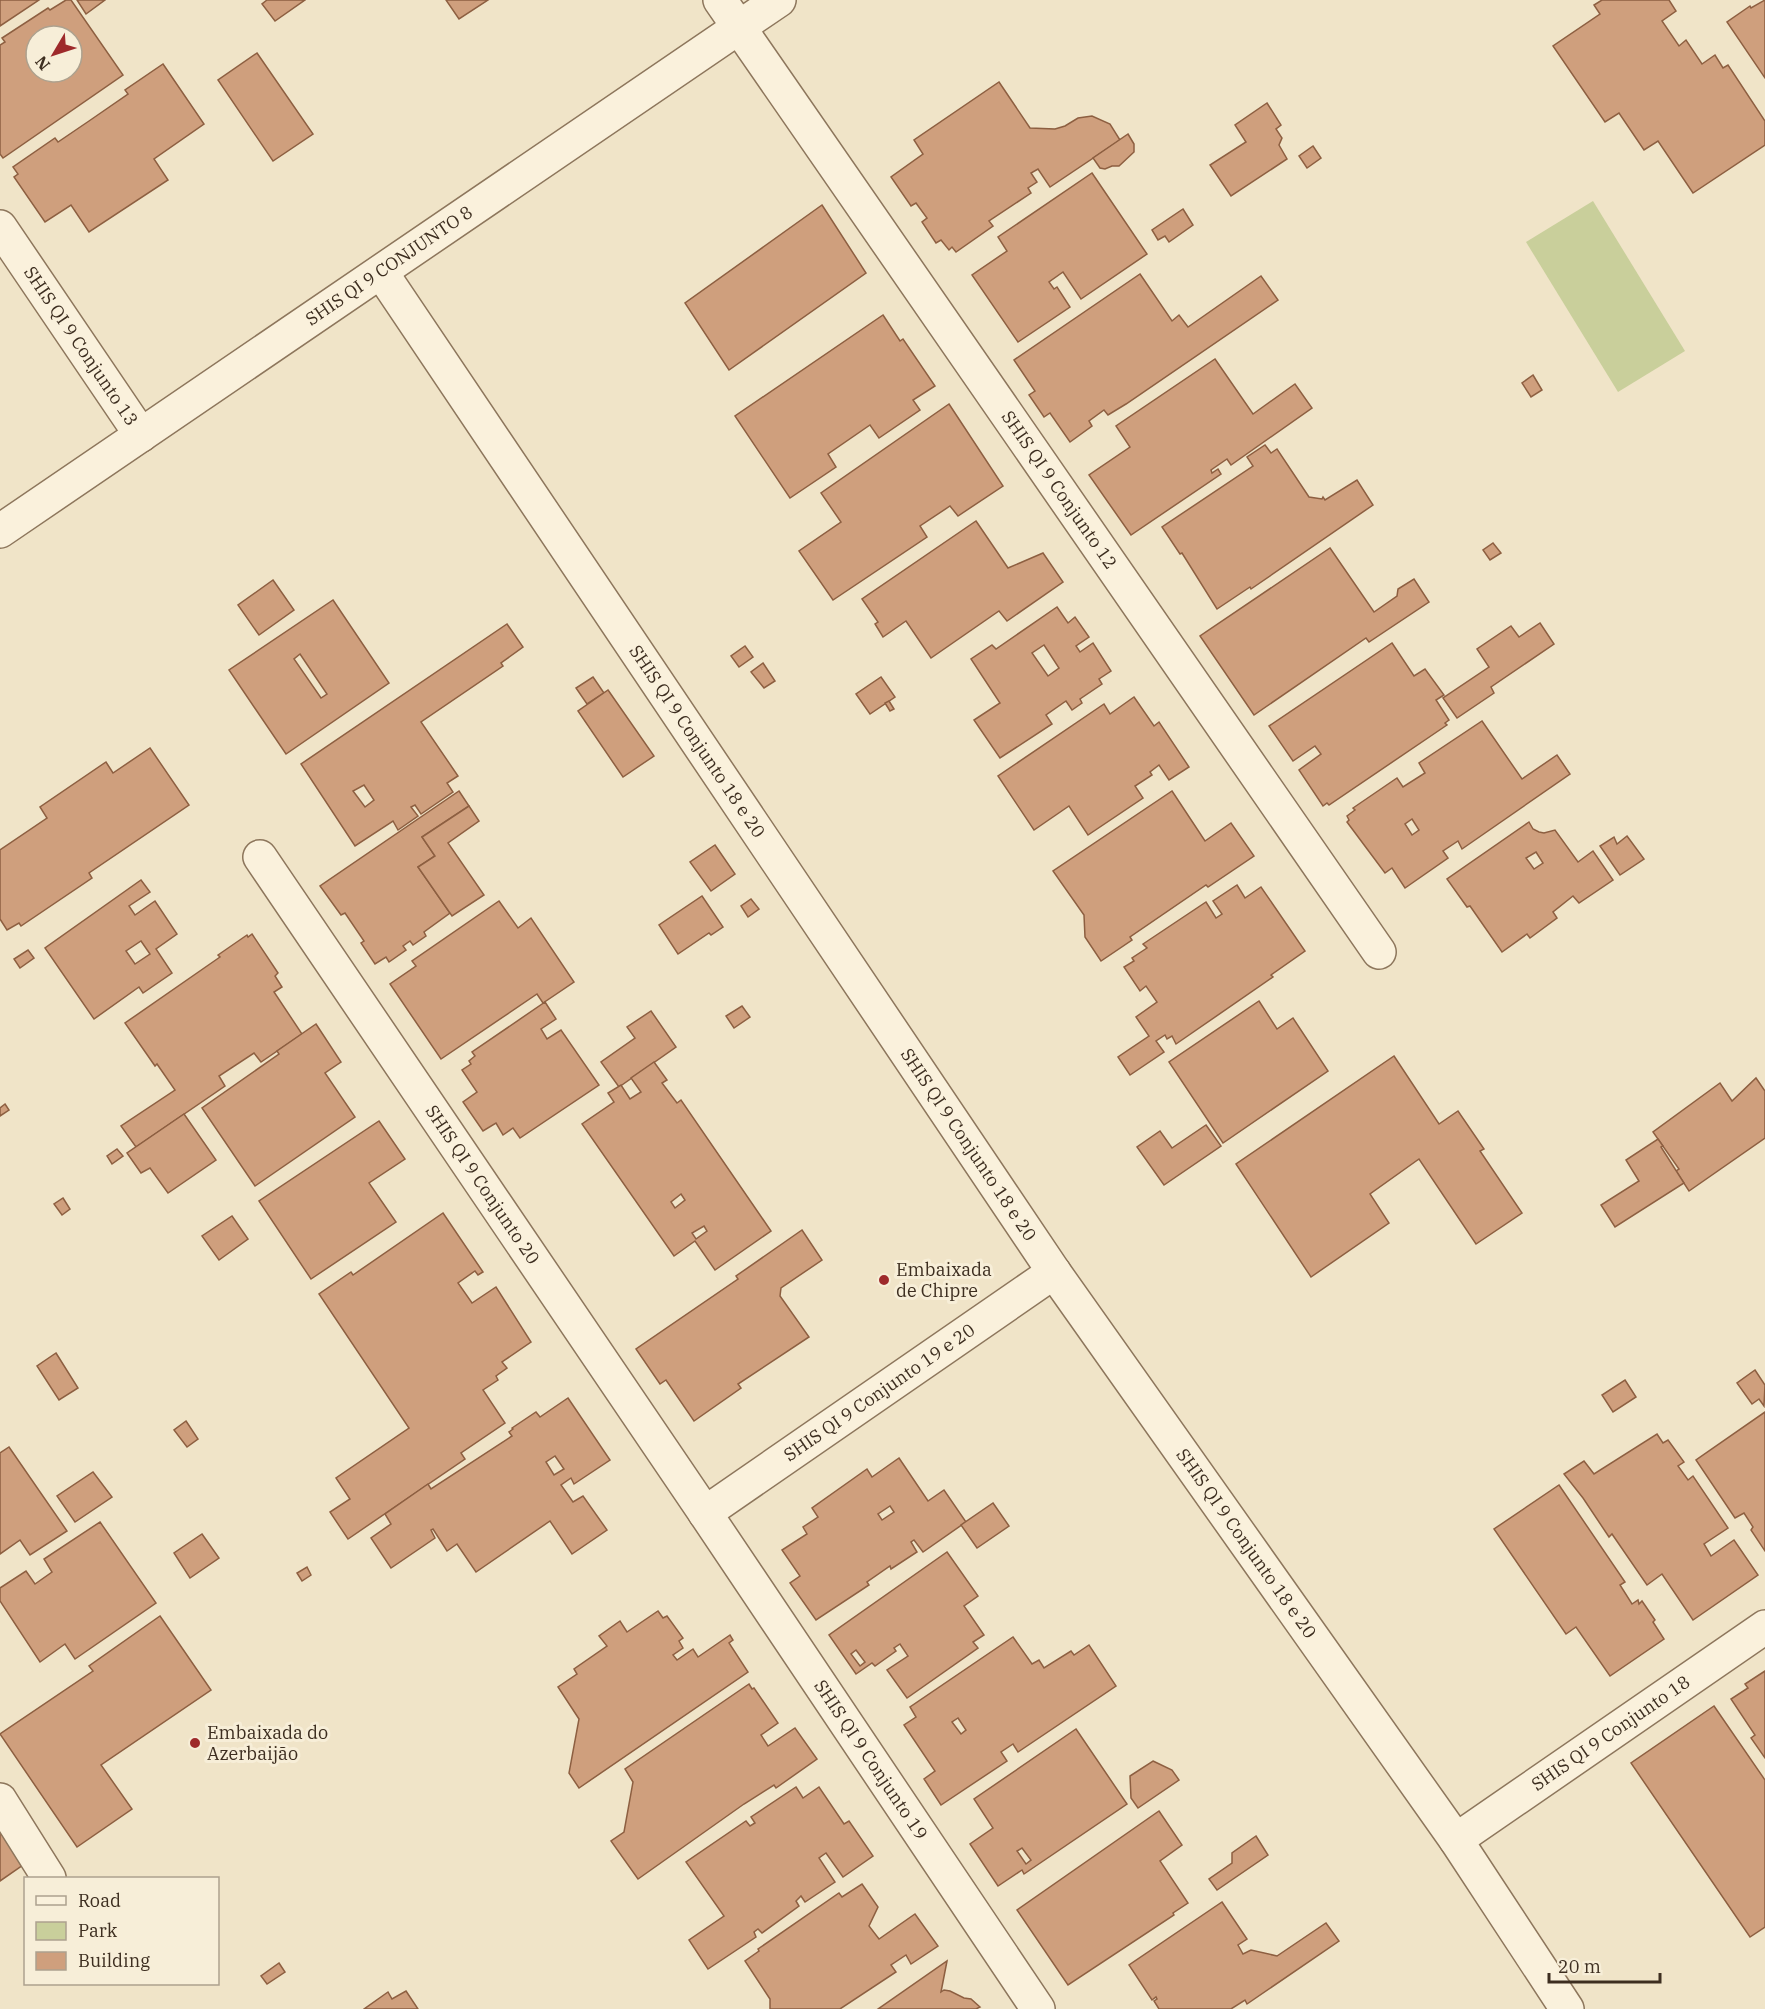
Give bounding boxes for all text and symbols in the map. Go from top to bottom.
north arrow [24,24,84,84]
text: N [31,52,54,75]
street label: SHIS QI 9 CONJUNTO 8 [301,200,477,330]
street label: SHIS QI 9 Conjunto 13 [19,262,143,430]
street label: SHIS QI 9 Conjunto 12 [997,406,1123,573]
street label: SHIS QI 9 Conjunto 18 e 20 [624,641,770,842]
street label: SHIS QI 9 Conjunto 18 e 20 [896,1044,1042,1245]
street label: SHIS QI 9 Conjunto 20 [421,1100,545,1269]
place label: Embaixada de Chipre [896,1258,992,1302]
marker: Embaixada de Chipre [877,1273,891,1287]
street label: SHIS QI 9 Conjunto 19 e 20 [779,1318,979,1466]
street label: SHIS QI 9 Conjunto 18 e 20 [1171,1444,1322,1643]
street label: SHIS QI 9 Conjunto 18 [1527,1670,1694,1796]
street label: SHIS QI 9 Conjunto 19 [809,1675,933,1844]
place label: Embaixada do Azerbaijão [207,1721,328,1765]
marker: Embaixada do Azerbaijão [188,1736,202,1750]
legend [24,1877,219,1985]
text: Road [78,1889,121,1912]
text: Park [78,1919,118,1942]
scale bar [1549,1946,1660,1984]
text: Building [78,1949,150,1972]
text: 20 m [1558,1955,1601,1978]

